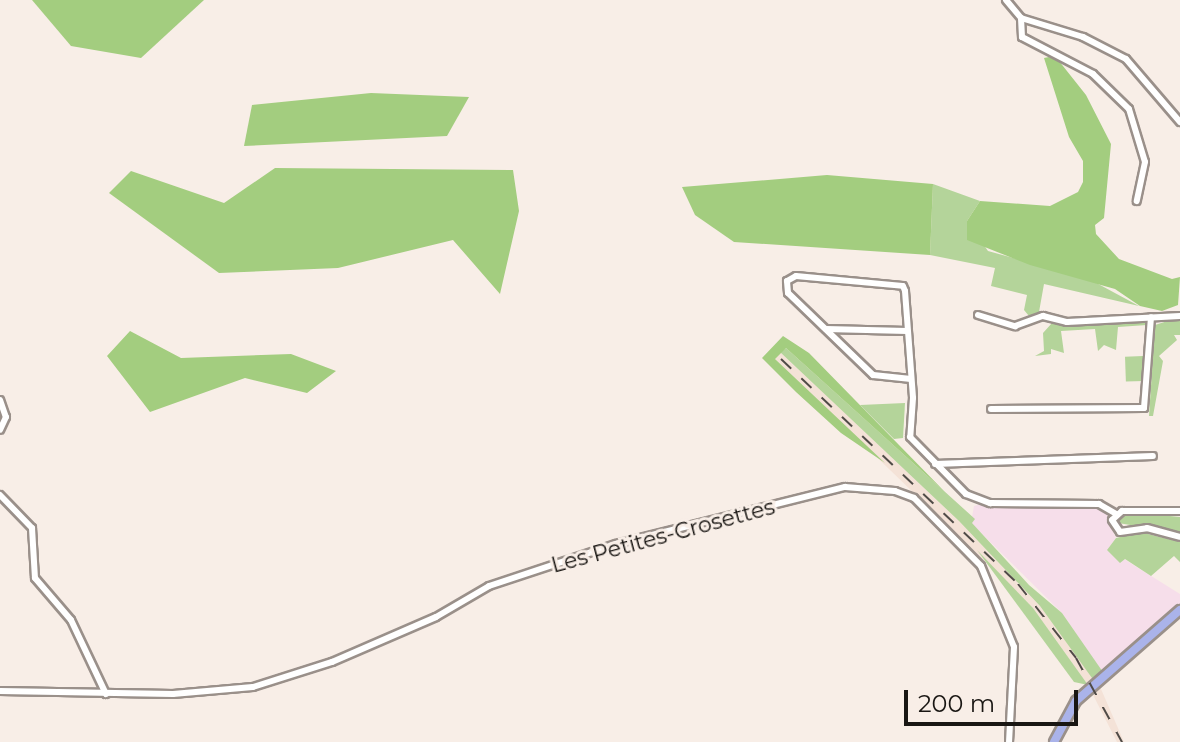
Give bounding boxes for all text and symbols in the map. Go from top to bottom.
street label: Les Petites-Crosettes [548,493,778,579]
scale bar [908,674,1082,724]
text: 200 m [918,689,995,718]

